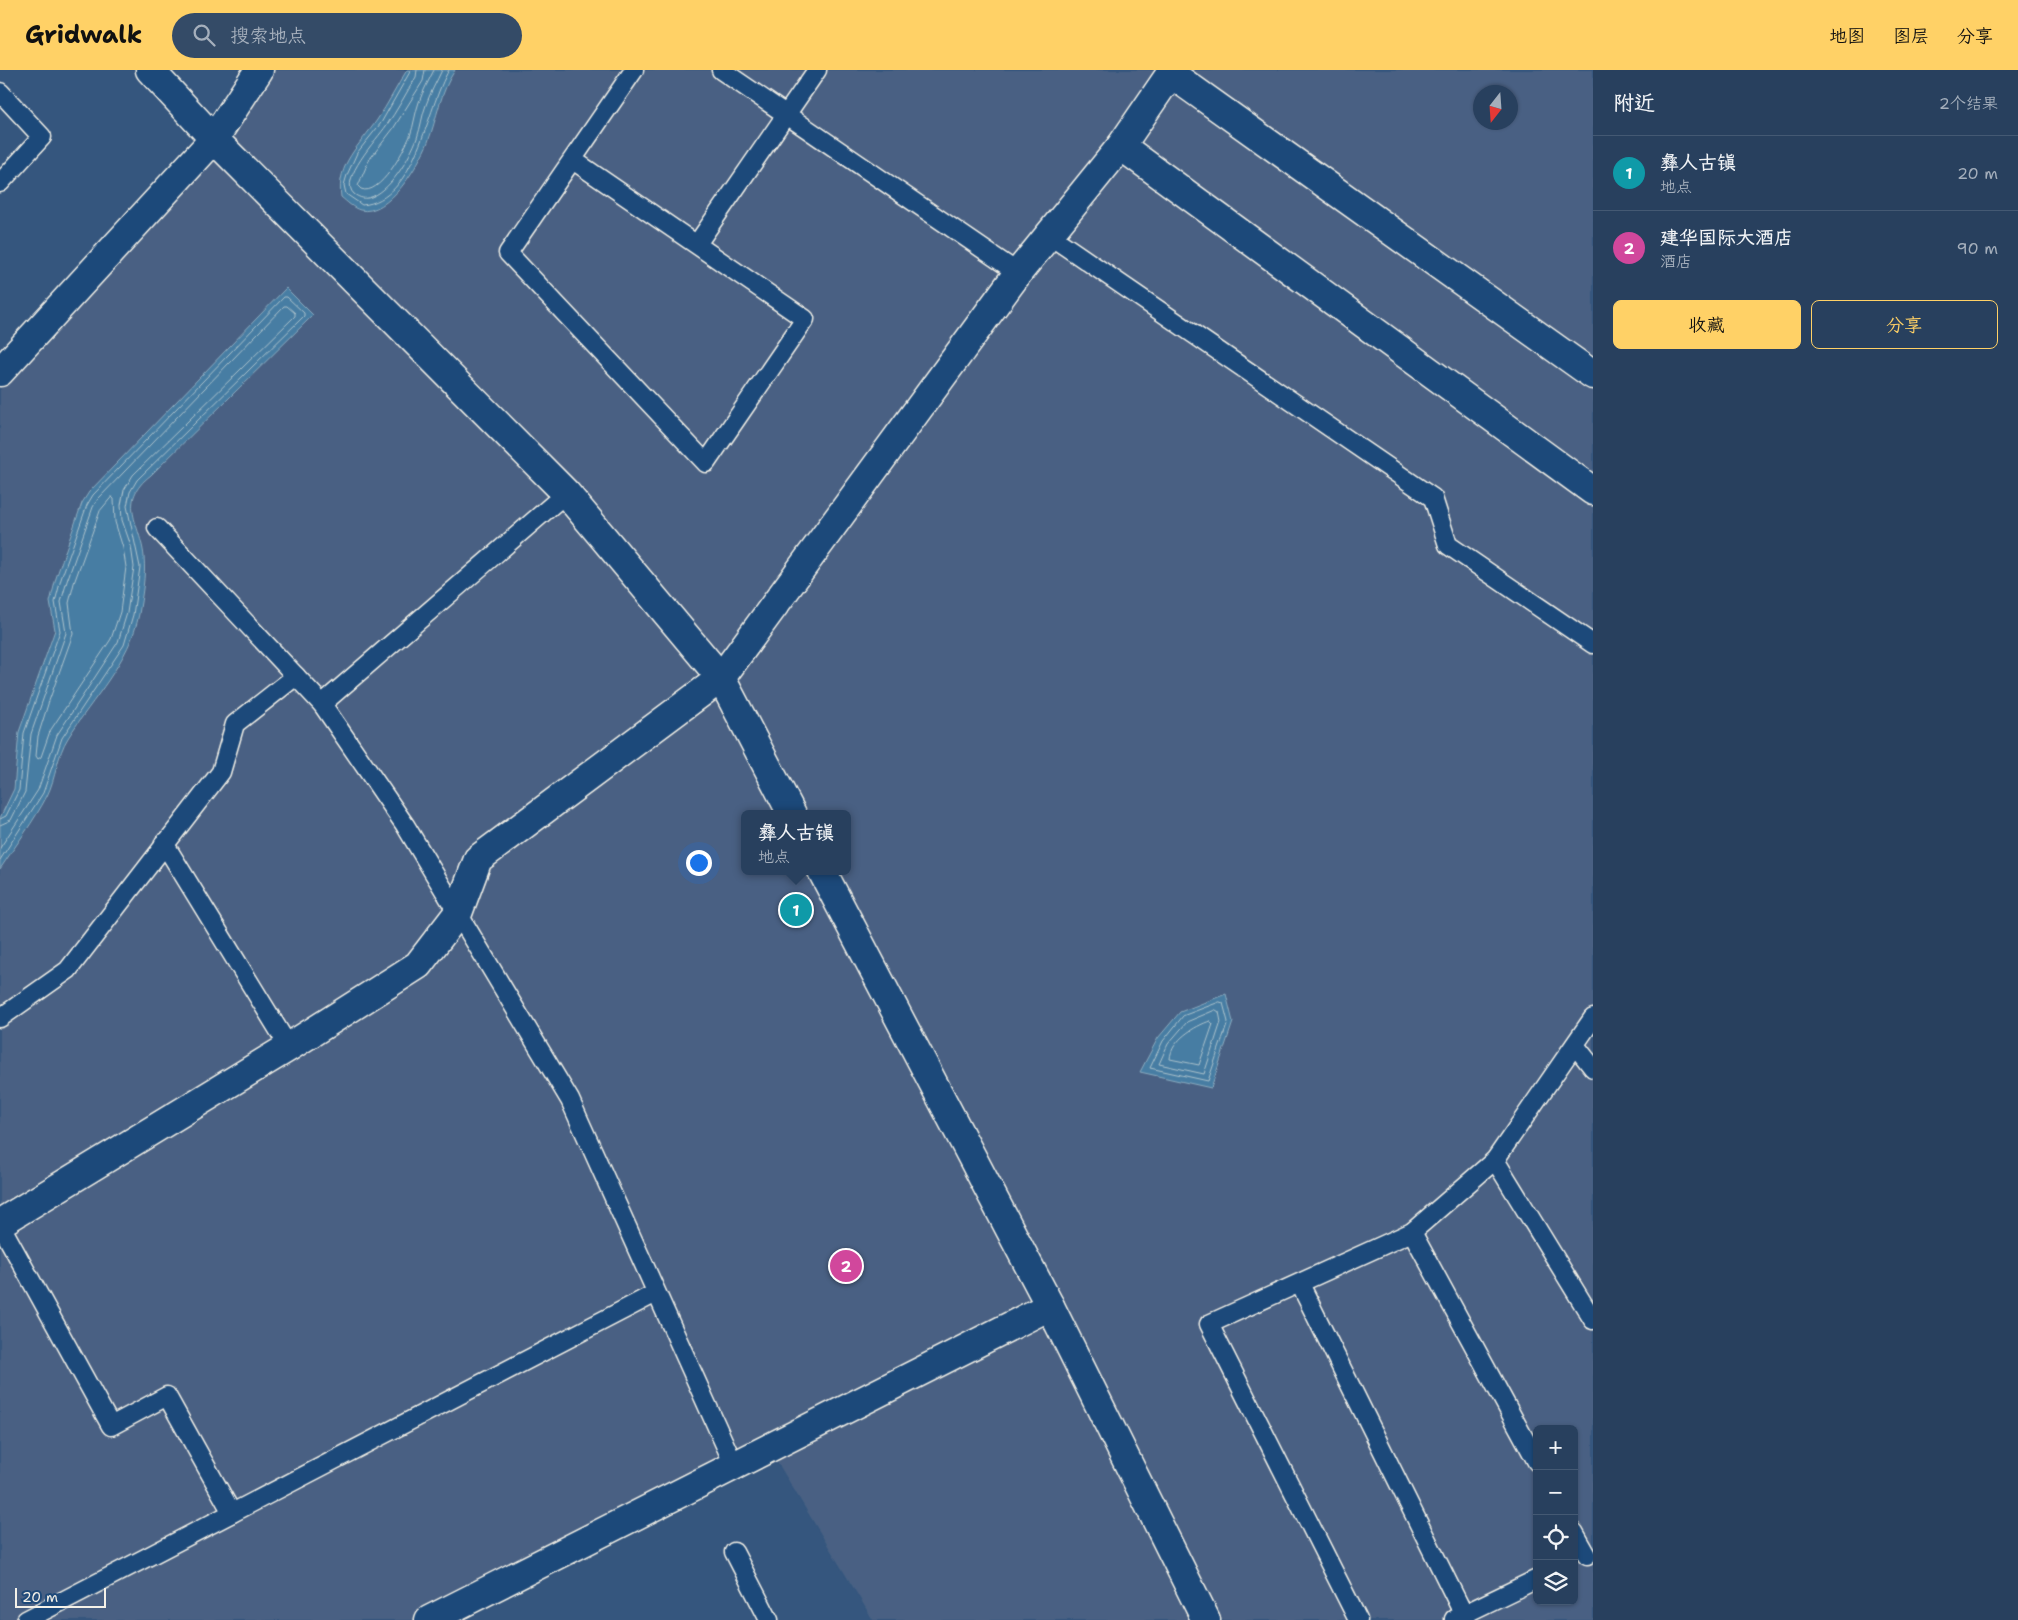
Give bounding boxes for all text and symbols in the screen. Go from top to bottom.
search box [172,13,522,58]
text: Gridwalk [25,19,142,51]
icon: search [190,21,218,49]
text: 搜索地点 [230,23,306,48]
text: 地图 [1829,24,1865,48]
text: 图层 [1893,24,1929,48]
text: 分享 [1957,24,1993,48]
north arrow [1473,85,1518,130]
text: 附近 [1613,89,1655,117]
text: 2个结果 [1939,93,1998,114]
text: 彝人古镇 [1660,150,1736,175]
text: 1 [1625,163,1633,184]
text: 20 m [1957,163,1998,184]
text: 地点 [1660,176,1692,197]
text: 建华国际大酒店 [1660,225,1793,250]
text: 2 [1623,238,1635,259]
text: 90 m [1957,238,1998,259]
text: 酒店 [1660,251,1692,272]
button: 收藏 [1613,300,1801,349]
button: 分享 [1811,300,1998,349]
popup [741,810,851,875]
text: 彝人古镇 [758,820,834,845]
text: 地点 [758,846,790,867]
your location [686,850,712,876]
pin: 1 [780,891,812,929]
pin: 2 [830,1247,862,1285]
map controls [1533,1425,1578,1605]
button: + [1533,1425,1578,1470]
button: − [1533,1470,1578,1515]
button: locate [1533,1515,1578,1560]
button: layers [1533,1560,1578,1605]
scale bar [15,1585,106,1608]
text: 20 m [22,1588,58,1606]

